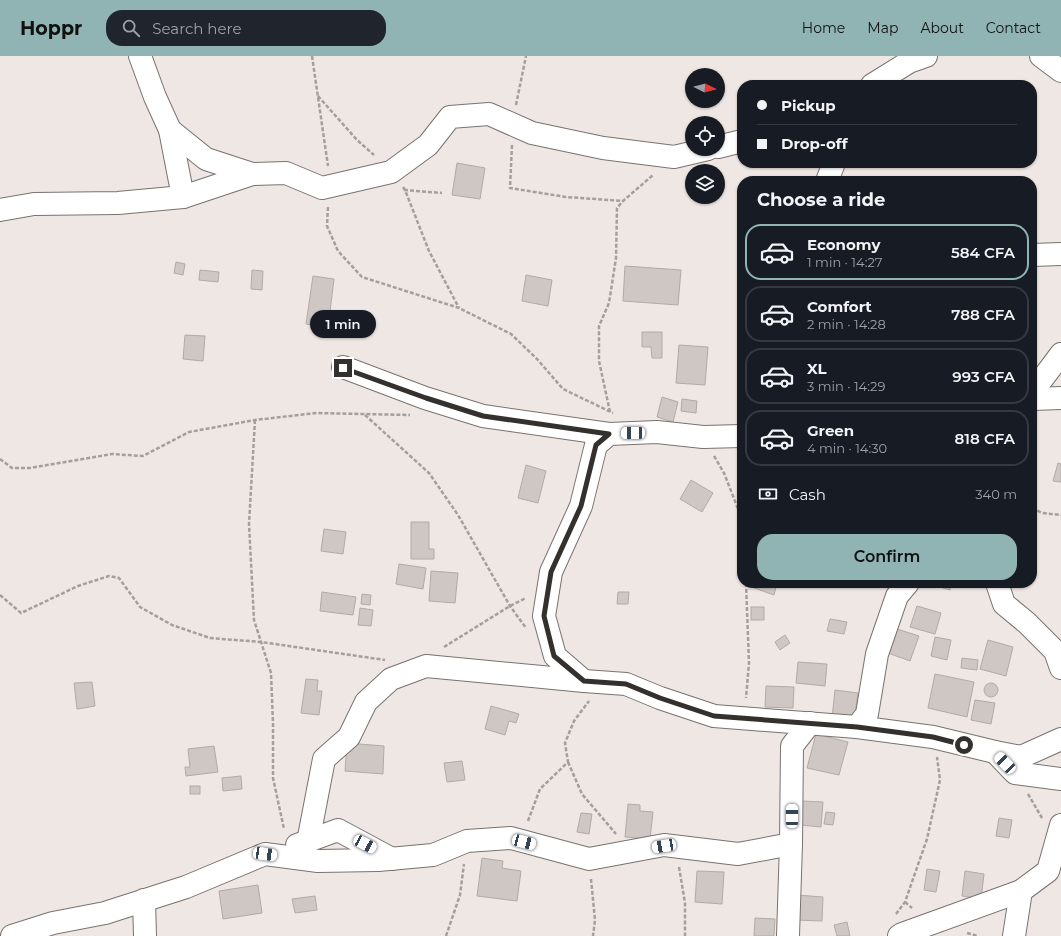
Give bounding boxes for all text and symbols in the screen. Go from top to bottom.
search box [106,10,386,46]
text: Hoppr [20,17,82,40]
icon: search [120,17,142,39]
text: Search here [152,19,241,38]
text: Home [802,19,845,37]
text: Map [867,19,898,37]
text: About [920,19,964,37]
text: Contact [986,19,1041,37]
north arrow [685,68,725,108]
map controls [685,68,725,204]
text: Pickup [781,96,836,115]
button: locate [685,116,725,156]
text: Drop-off [781,134,848,153]
button: layers [685,164,725,204]
text: Choose a ride [757,189,885,211]
icon: car [759,234,795,270]
text: Economy [807,235,880,254]
text: 584 CFA [951,243,1015,262]
text: 1 min · 14:27 [807,254,882,270]
icon: car [759,296,795,332]
text: Comfort [807,297,872,316]
text: 788 CFA [951,305,1015,324]
callout: 1 min [310,310,376,338]
text: 1 min [326,316,360,332]
text: 2 min · 14:28 [807,316,886,332]
icon: car [759,358,795,394]
route end [334,359,352,377]
text: XL [807,359,826,378]
text: 993 CFA [952,367,1015,386]
text: 3 min · 14:29 [807,378,885,394]
icon: car [759,420,795,456]
text: Green [807,421,854,440]
car [621,427,645,439]
text: 818 CFA [954,429,1015,448]
text: 4 min · 14:30 [807,440,887,456]
icon: cash [757,483,779,505]
text: Cash [789,485,826,504]
text: 340 m [975,486,1017,502]
button: Confirm [757,534,1017,580]
route start [955,736,973,754]
car [992,750,1018,776]
car [786,804,798,828]
car [352,833,378,855]
car [511,833,537,851]
car [651,838,677,854]
car [252,846,278,862]

